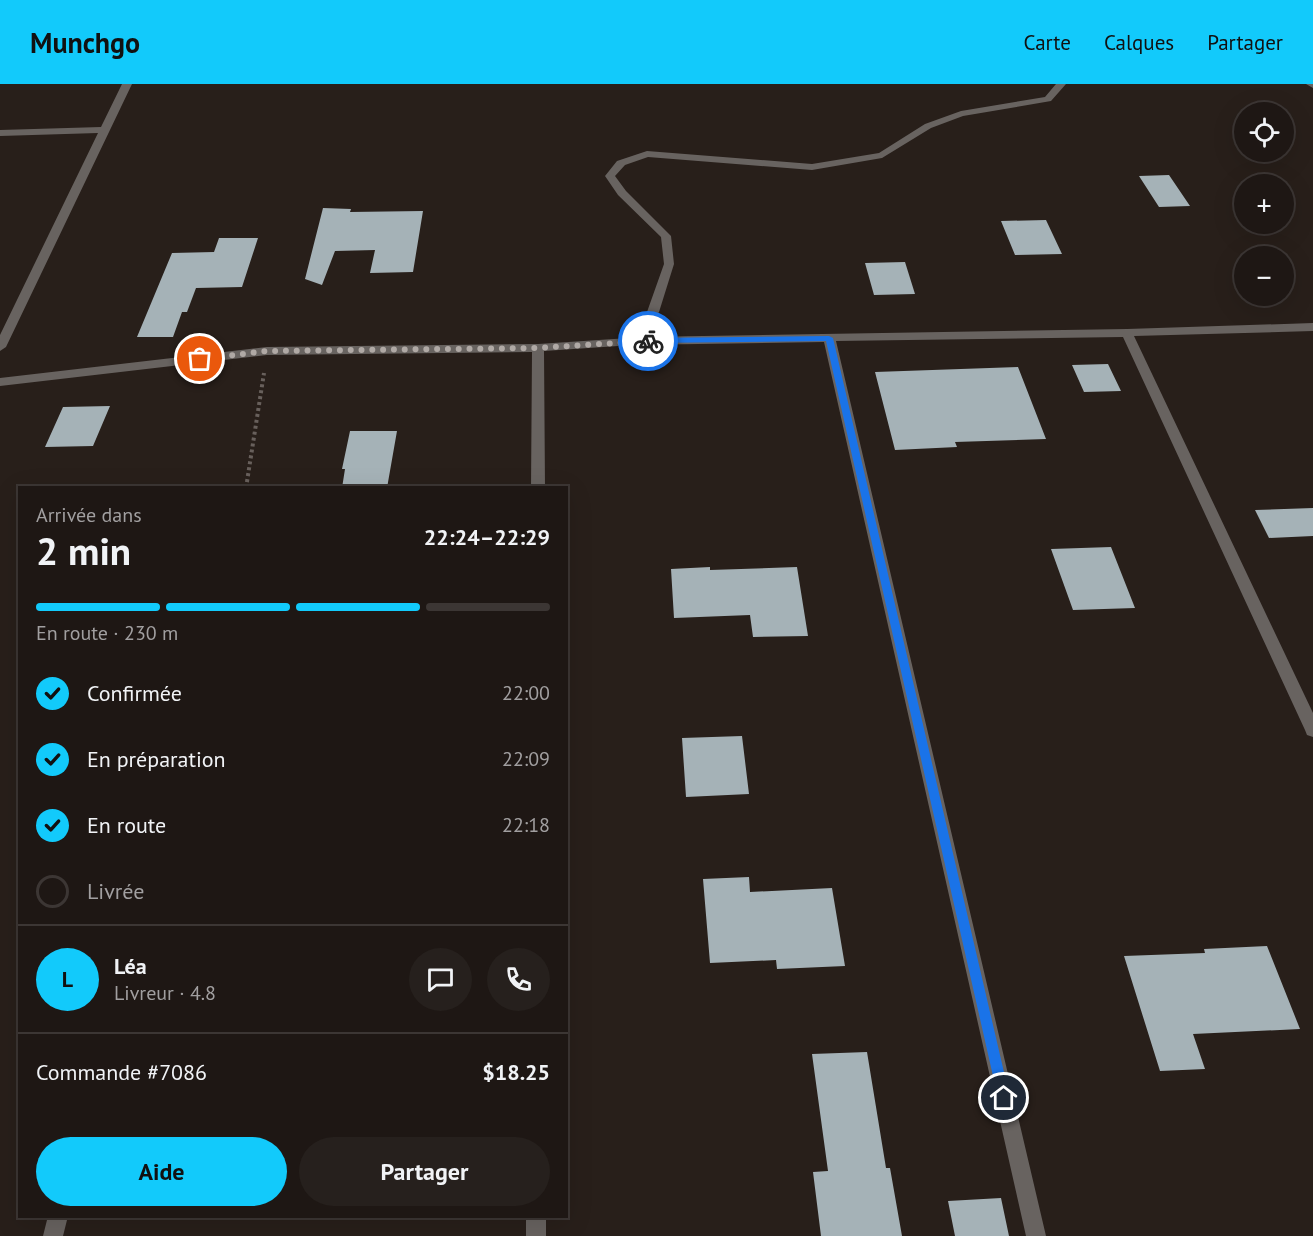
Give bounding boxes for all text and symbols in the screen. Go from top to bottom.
text: Munchgo [30,24,140,61]
text: Carte [1024,29,1071,56]
text: Calques [1104,29,1174,56]
text: Partager [1207,29,1283,56]
map controls [1234,102,1294,306]
button: locate [1234,102,1294,162]
button: + [1234,174,1294,234]
button: − [1234,246,1294,306]
courier [618,311,678,371]
icon: bike [632,325,665,358]
pin [174,333,225,384]
icon: bag [183,342,216,375]
text: Arrivée dans [36,502,142,528]
text: 22:24–22:29 [424,523,550,551]
text: 2 min [36,525,131,576]
text: En route · 230 m [36,620,178,646]
icon: check [36,677,69,710]
text: Confirmée [87,679,182,707]
text: 22:00 [502,680,550,706]
icon: check [36,743,69,776]
text: En préparation [87,745,226,773]
text: 22:09 [502,746,550,772]
icon: check [36,809,69,842]
text: En route [87,811,166,839]
text: 22:18 [502,812,550,838]
text: Livrée [87,877,144,905]
button: chat [409,948,472,1011]
button: phone [487,948,550,1011]
text: Léa [114,952,147,980]
text: L [62,965,73,993]
text: Livreur · 4.8 [114,980,216,1006]
text: Commande #7086 [36,1058,207,1086]
text: $18.25 [482,1058,550,1086]
pin [978,1072,1029,1123]
icon: home [987,1081,1020,1114]
button: Aide [36,1137,287,1206]
button: Partager [299,1137,550,1206]

